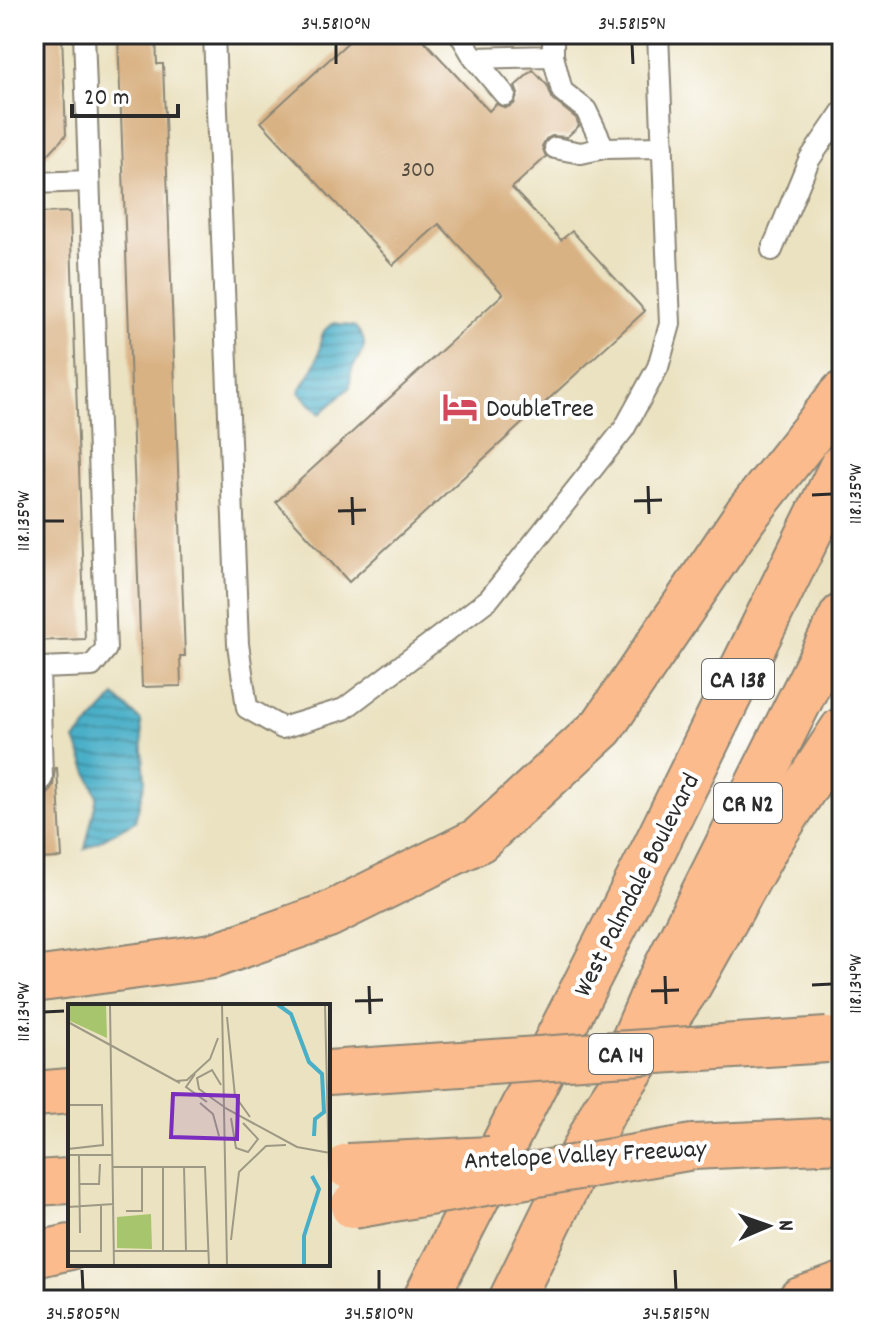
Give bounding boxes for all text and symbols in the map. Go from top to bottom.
text: 34.5810°N [301,11,371,39]
text: 34.5815°N [598,11,666,39]
scale bar [72,68,178,118]
text: 20 m [84,82,130,116]
house number: 300 [401,156,435,187]
hotel icon: DoubleTree [441,388,479,426]
place label: DoubleTree [486,392,594,429]
text: 118.135°W [843,463,871,524]
text: 118.135°W [11,490,39,551]
road number: CA 138 [702,659,774,699]
street label: West Palmdale Boulevard [566,767,711,1004]
road number: CR N2 [714,783,782,823]
text: 118.134°W [843,954,871,1014]
text: 118.134°W [11,982,39,1042]
inset map [68,1004,330,1266]
road number: CA 14 [589,1034,653,1074]
street label: Antelope Valley Freeway [463,1132,708,1181]
north arrow [728,1186,808,1266]
text: N [769,1219,800,1232]
text: 34.5805°N [46,1301,120,1329]
text: 34.5810°N [344,1301,414,1329]
text: 34.5815°N [642,1301,710,1329]

